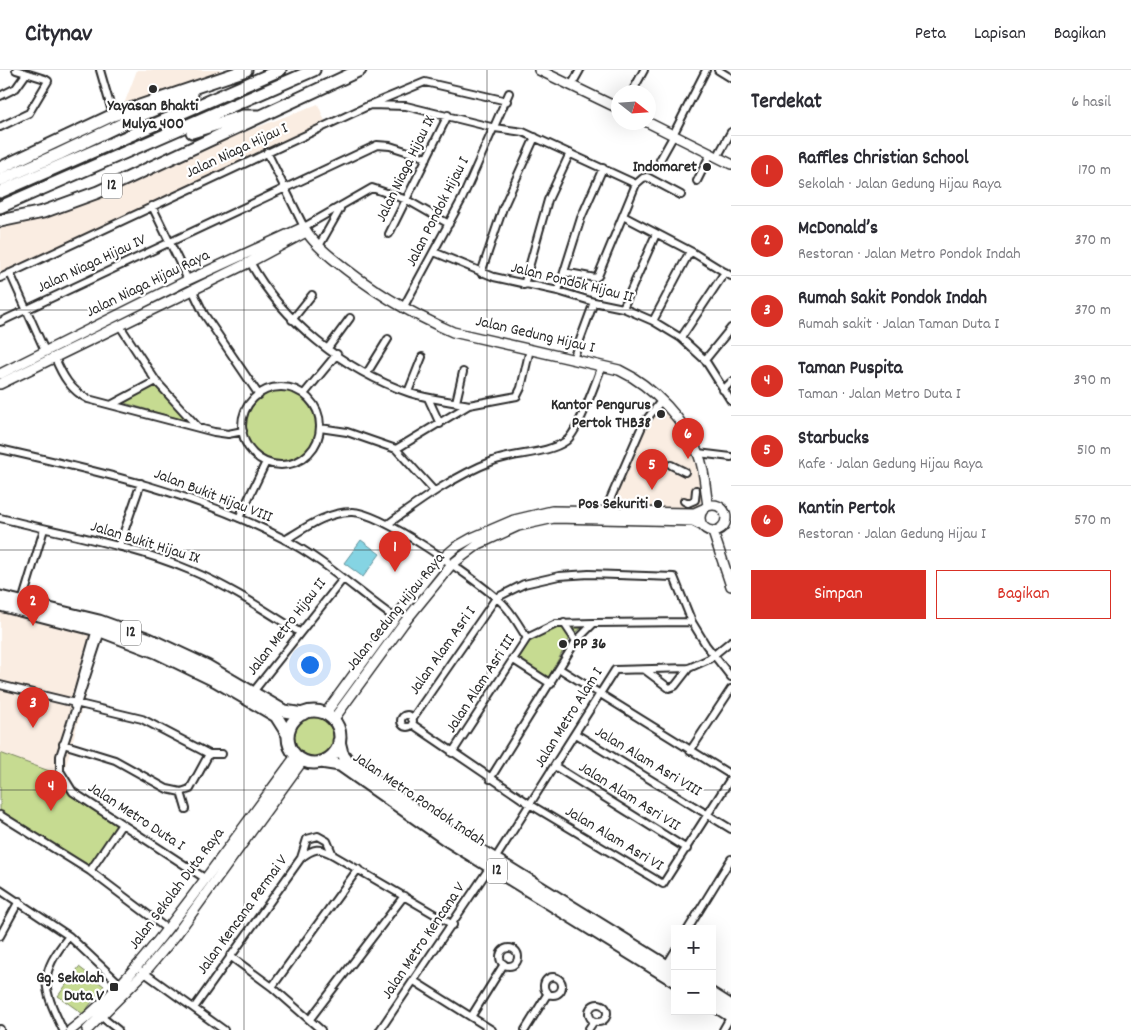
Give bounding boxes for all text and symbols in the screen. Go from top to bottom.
text: Citynav [25,18,92,52]
text: Peta [915,22,946,47]
text: Lapisan [974,22,1026,47]
text: Bagikan [1054,22,1106,47]
marker: Yayasan Bhakti Mulya 400 [147,83,159,95]
north arrow [611,85,656,130]
text: Terdekat [751,88,822,118]
text: 6 hasil [1071,91,1111,114]
place label: Yayasan Bhakti Mulya 400 [107,95,198,136]
street label: Jalan Niaga Hijau IX [370,111,442,226]
street label: Jalan Niaga Hijau I [182,117,292,185]
text: Raffles Christian School [798,146,968,173]
street label: Jalan Pondok Hijau I [400,153,476,271]
place label: Indomaret [633,156,697,179]
text: 1 [765,159,769,182]
text: 170 m [1078,159,1111,182]
marker: Indomaret [701,161,713,173]
text: Sekolah · Jalan Gedung Hijau Raya [798,173,1001,196]
road number: 12 [102,174,122,198]
text: McDonald’s [798,216,878,243]
street label: Jalan Niaga Hijau IV [34,228,151,299]
text: 2 [764,229,771,252]
text: 370 m [1074,229,1111,252]
text: Restoran · Jalan Metro Pondok Indah [798,243,1020,266]
street label: Jalan Niaga Hijau Raya [82,244,214,324]
street label: Jalan Pondok Hijau II [508,257,636,309]
text: Rumah Sakit Pondok Indah [798,286,987,313]
text: 3 [763,299,771,322]
text: 370 m [1074,299,1111,322]
street label: Jalan Gedung Hijau I [473,310,597,360]
text: Rumah sakit · Jalan Taman Duta I [798,313,999,336]
text: Taman Puspita [798,356,903,383]
text: 4 [764,369,770,392]
text: 390 m [1073,369,1111,392]
text: Taman · Jalan Metro Duta I [798,383,961,406]
place label: Kantor Pengurus Pertok THB38 [551,394,652,435]
marker: Kantor Pengurus Pertok THB38 [655,408,667,420]
pin: 6 [672,418,704,459]
text: Starbucks [798,426,869,453]
text: 5 [763,439,771,462]
text: 510 m [1077,439,1111,462]
pin: 5 [636,449,668,490]
text: Kafe · Jalan Gedung Hijau Raya [798,453,983,476]
street label: Jalan Bukit Hijau VIII [150,463,276,529]
place label: Pos Sekuriti [578,493,648,516]
text: Kantin Pertok [798,496,895,523]
marker: Pos Sekuriti [652,498,664,510]
text: 6 [763,509,771,532]
text: 570 m [1074,509,1111,532]
street label: Jalan Bukit Hijau IX [88,515,203,571]
text: Restoran · Jalan Gedung Hijau I [798,523,986,546]
pin: 1 [379,531,411,572]
street label: Jalan Gedung Hijau Raya [341,548,451,676]
button: Simpan [751,570,926,619]
button: Bagikan [936,570,1111,619]
street label: Jalan Metro Hijau II [242,573,332,681]
pin: 2 [17,585,49,626]
street label: Jalan Alam Asri I [404,602,482,700]
road number: 12 [121,620,141,646]
street label: Jalan Alam Asri III [441,630,522,738]
place label: PP 36 [573,633,606,656]
marker: PP 36 [557,638,569,650]
your location [297,652,323,678]
street label: Jalan Metro Alam I [529,663,609,773]
pin: 3 [17,687,49,728]
street label: Jalan Alam Asri VIII [591,723,705,801]
street label: Jalan Metro Pondok Indah [348,747,490,853]
street label: Jalan Alam Asri VII [575,758,683,836]
pin: 4 [35,770,67,811]
street label: Jalan Metro Duta I [83,777,189,857]
street label: Jalan Alam Asri VI [560,801,668,877]
street label: Jalan Sekolah Duta Raya [123,823,231,955]
street label: Jalan Kencana Permai V [192,850,295,980]
road number: 12 [487,858,507,884]
street label: Jalan Metro Kencana V [376,878,472,1004]
map controls [671,925,716,1015]
button: + [671,925,716,970]
place label: Gg. Sekolah Duta V [36,967,104,1008]
button: − [671,970,716,1015]
marker: Gg. Sekolah Duta V [108,981,120,993]

